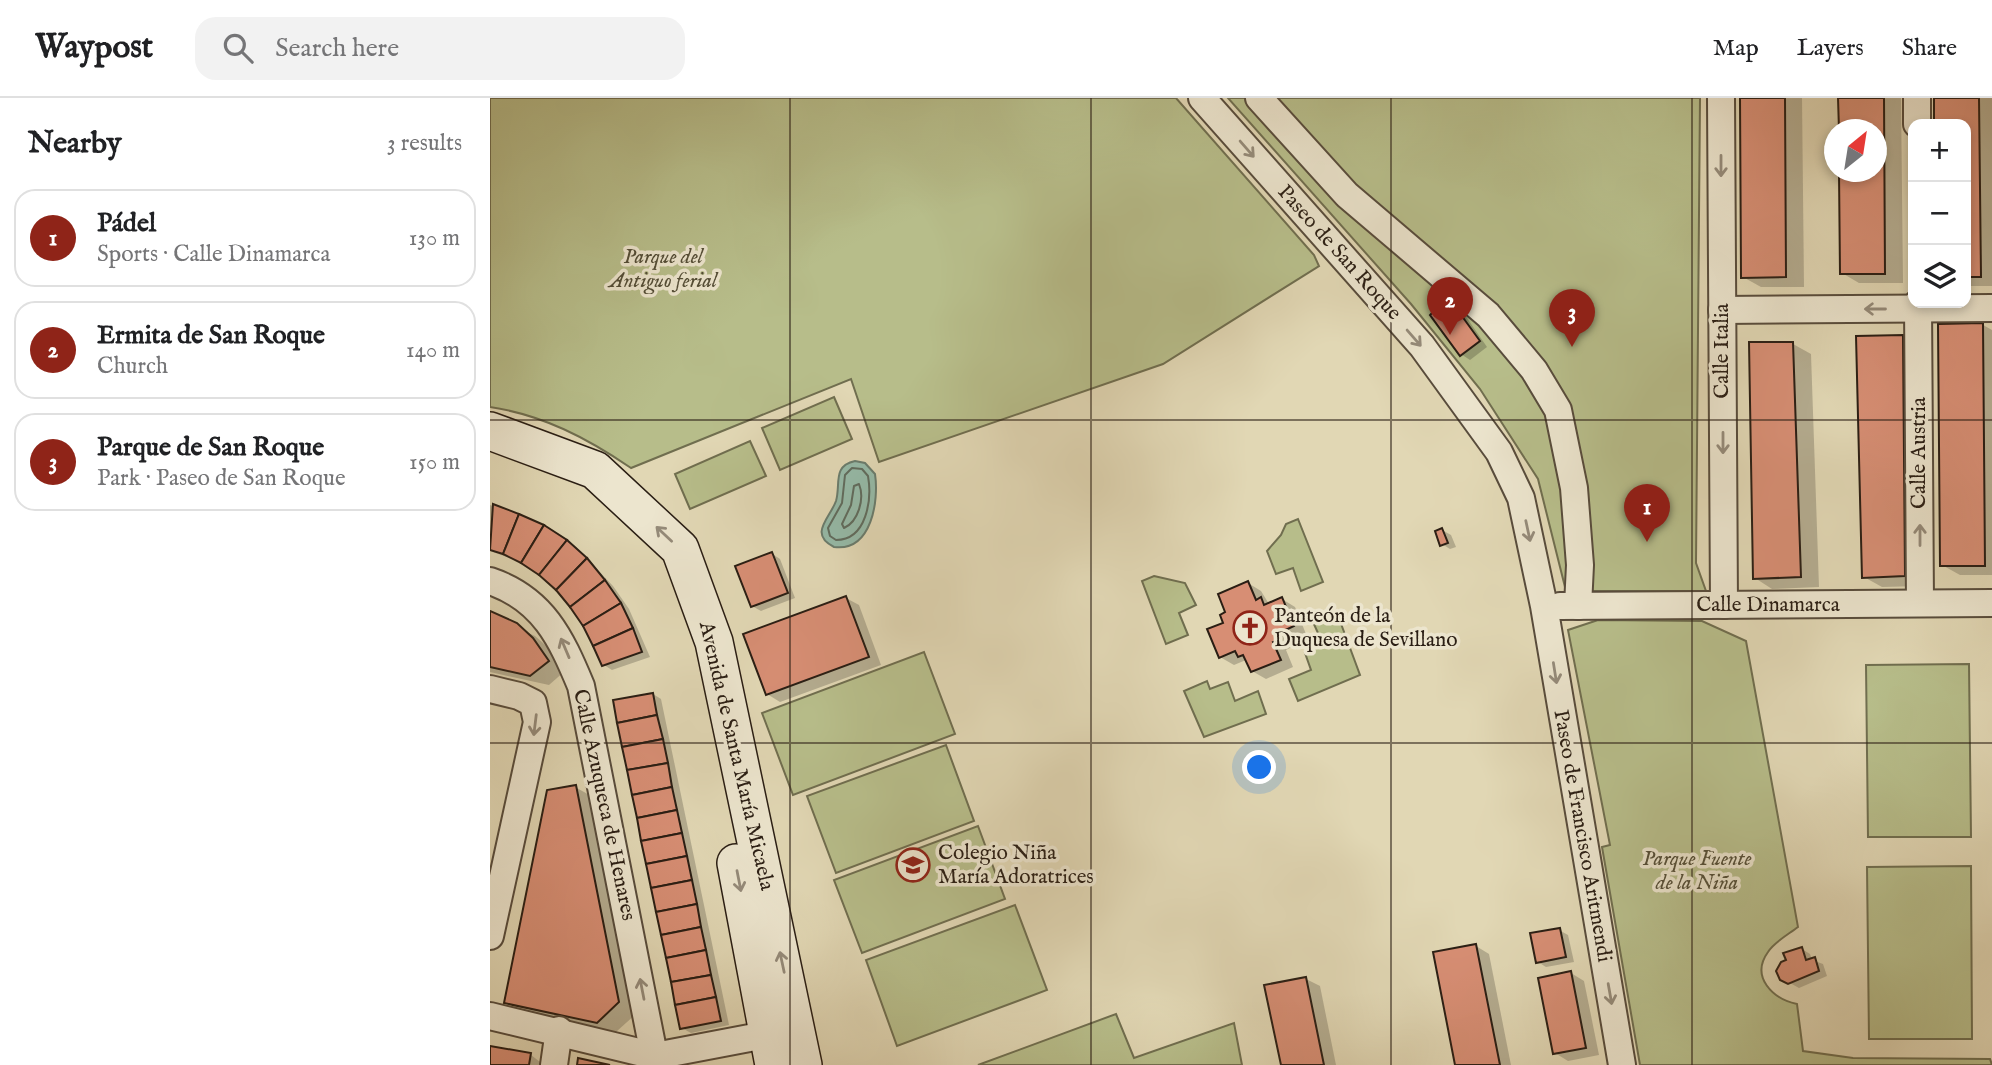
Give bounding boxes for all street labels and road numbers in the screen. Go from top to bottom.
street label: Paseo de San Roque [1271,180,1407,327]
street label: Calle Italia [1709,302,1736,399]
street label: Calle Austria [1906,396,1933,509]
street label: Calle Dinamarca [1696,592,1841,619]
street label: Avenida de Santa María Micaela [692,618,780,894]
street label: Calle Azuqueca de Henares [566,687,642,923]
street label: Paseo de Francisco Aritmendi [1546,708,1618,964]

